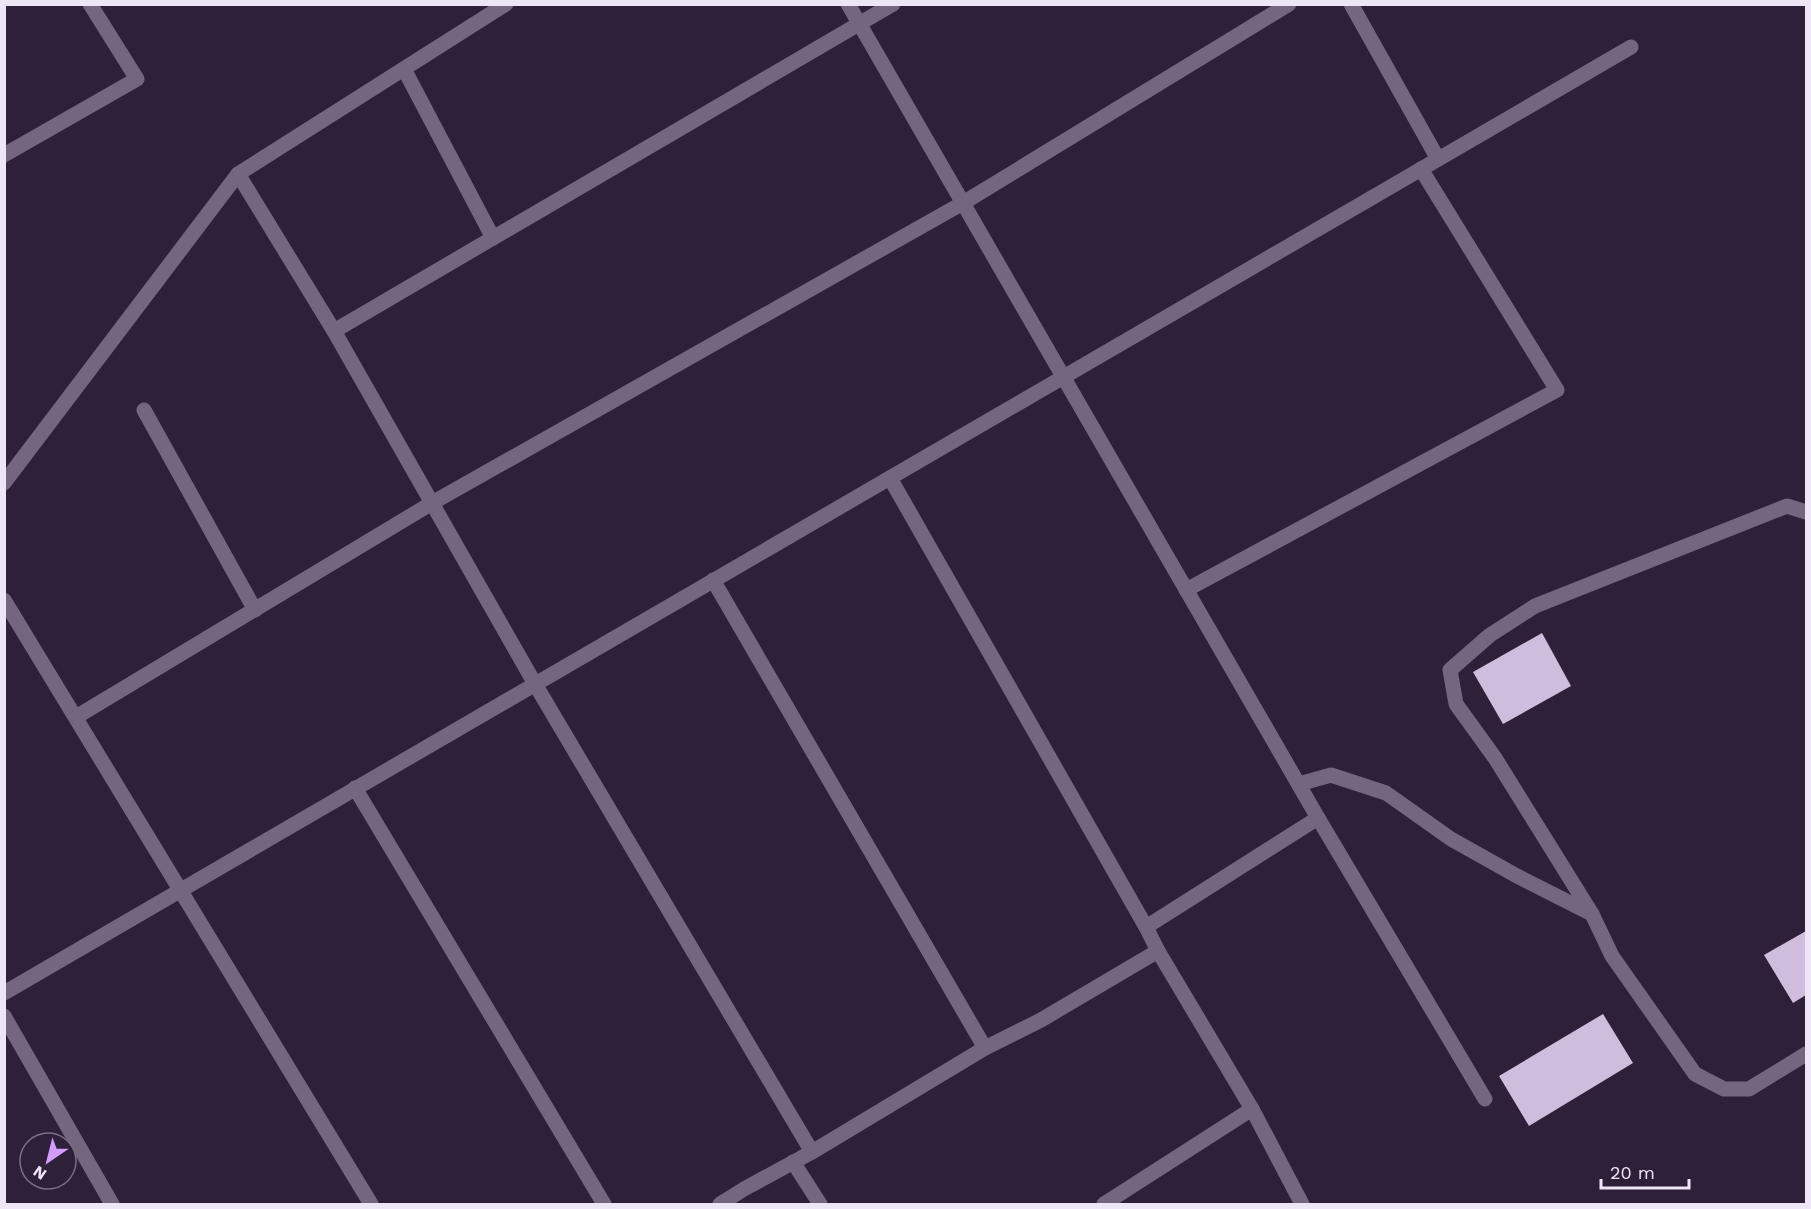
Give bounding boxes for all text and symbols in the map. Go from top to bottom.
north arrow [18,1131,78,1191]
scale bar [1601,1152,1690,1190]
text: N [29,1162,50,1184]
text: 20 m [1610,1162,1655,1183]

